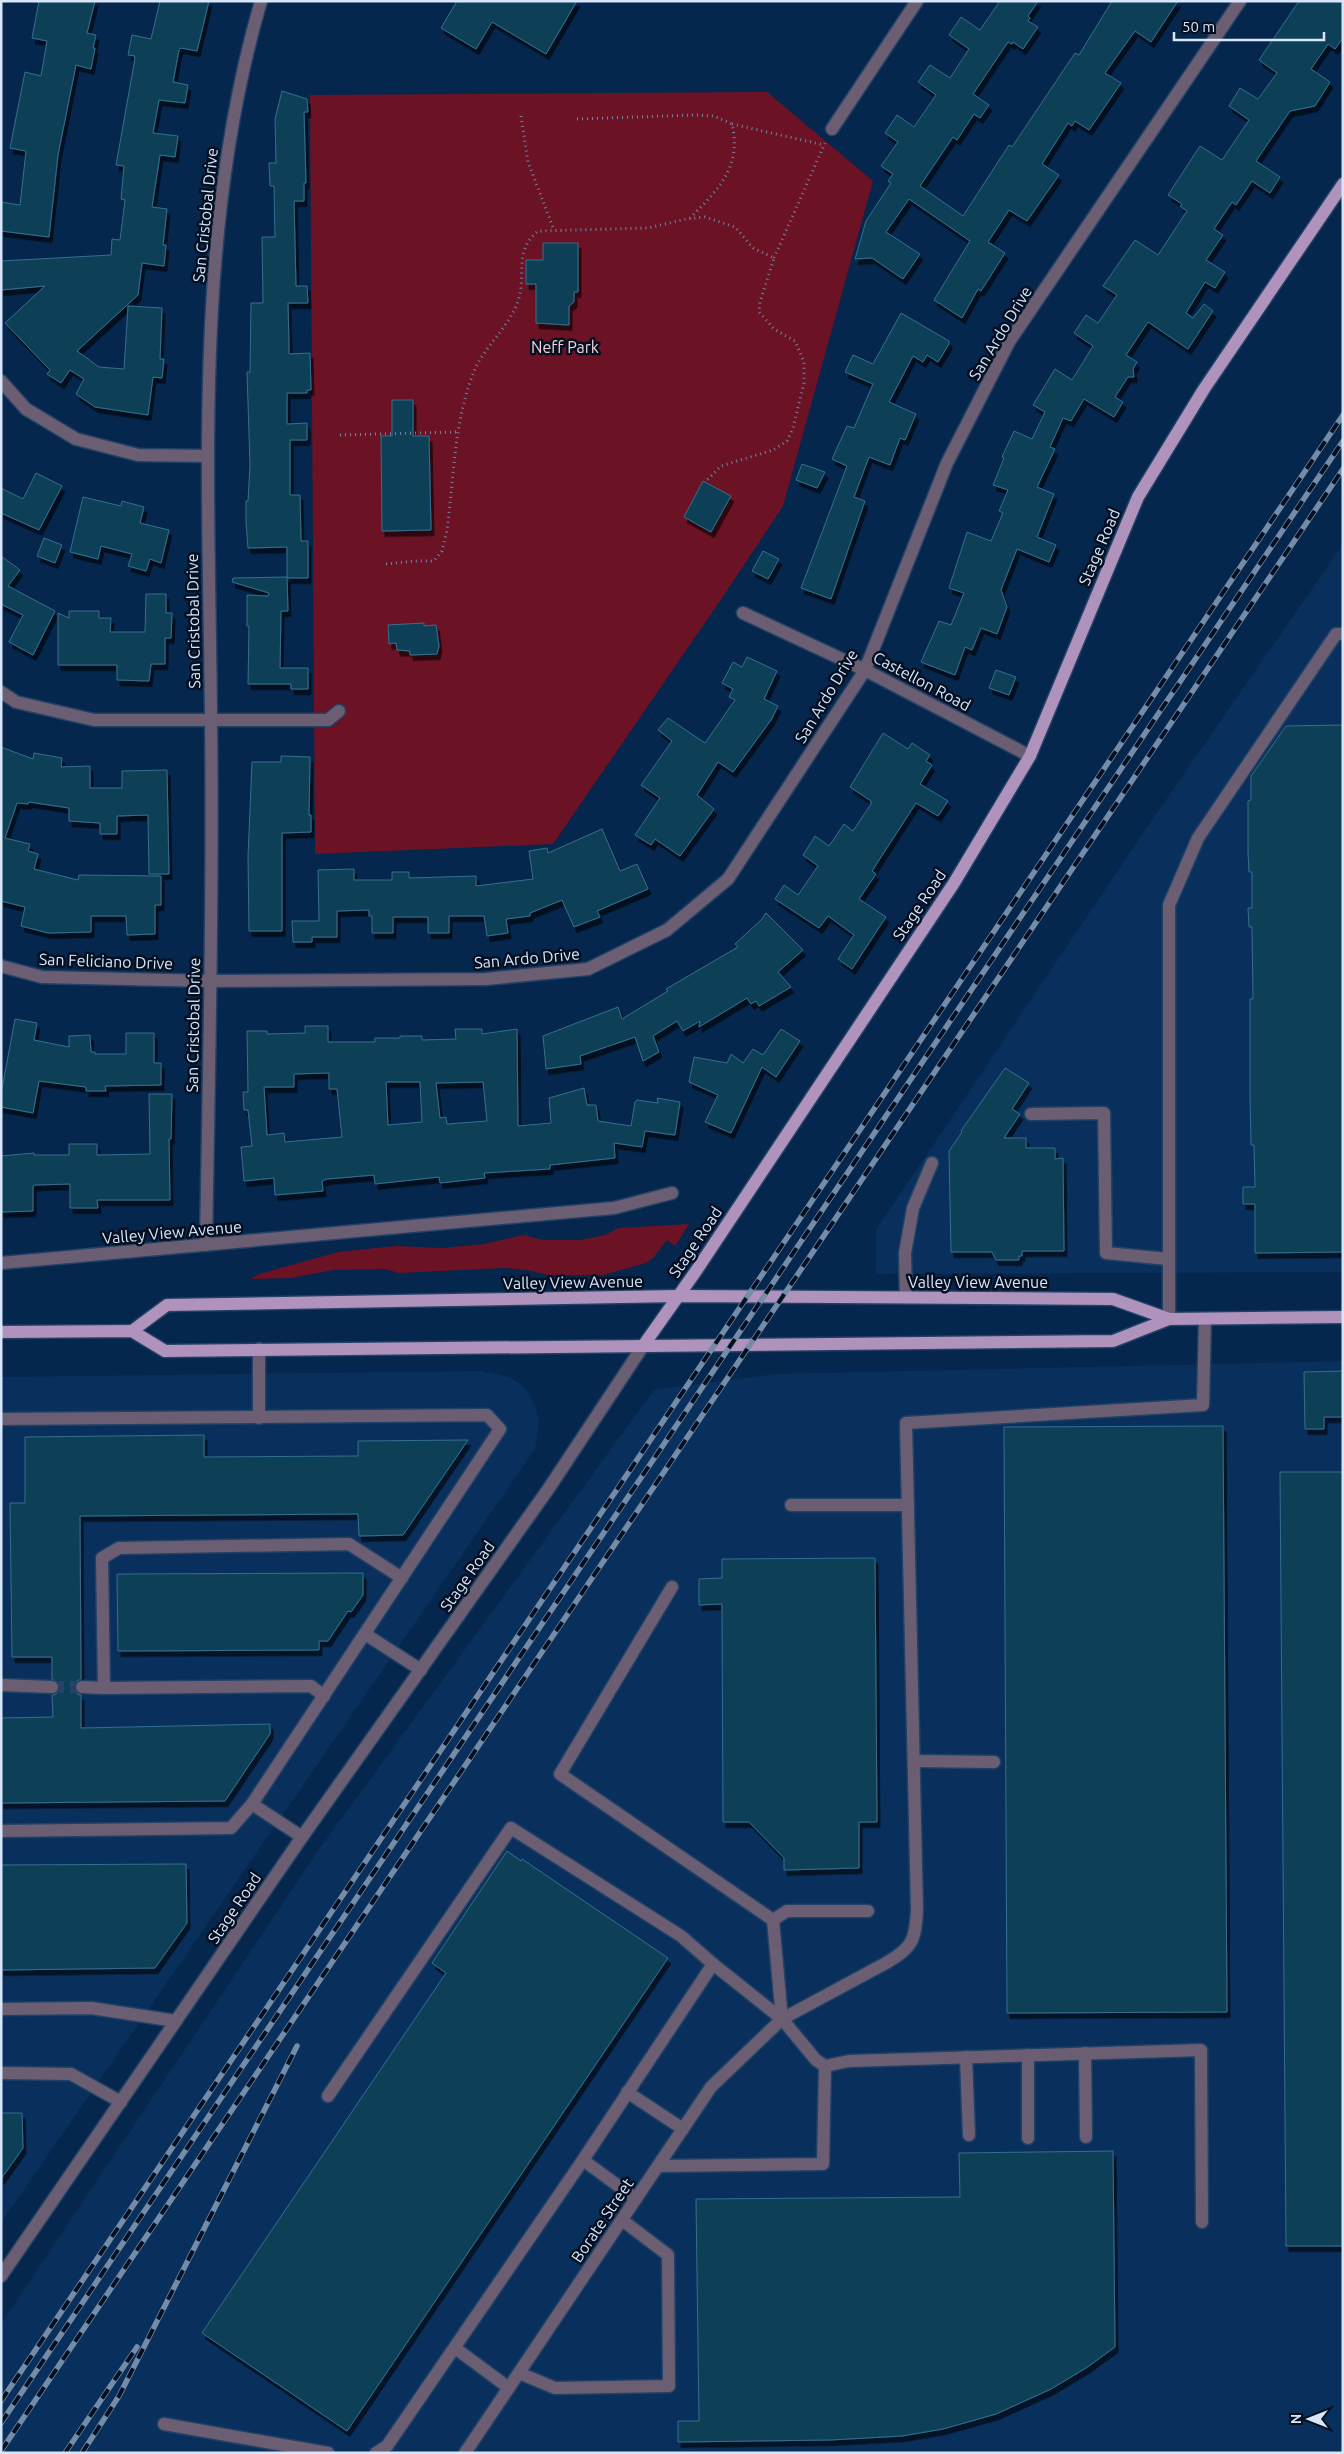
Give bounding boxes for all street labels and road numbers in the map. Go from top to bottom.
street label: San Cristobal Drive [189,147,221,283]
street label: San Ardo Drive [965,283,1035,383]
street label: Stage Road [1075,506,1123,588]
street label: San Cristobal Drive [183,553,203,689]
street label: San Ardo Drive [791,646,861,746]
street label: Castellon Road [870,648,974,714]
street label: Stage Road [889,866,949,944]
street label: San Ardo Drive [473,944,581,972]
street label: San Feliciano Drive [39,950,173,972]
street label: San Cristobal Drive [183,957,203,1093]
street label: Stage Road [665,1203,725,1281]
street label: Valley View Avenue [101,1217,243,1247]
street label: Valley View Avenue [503,1272,643,1292]
street label: Valley View Avenue [908,1273,1048,1291]
street label: Stage Road [436,1537,498,1615]
street label: Stage Road [204,1869,264,1947]
street label: Borate Street [567,2174,637,2265]

